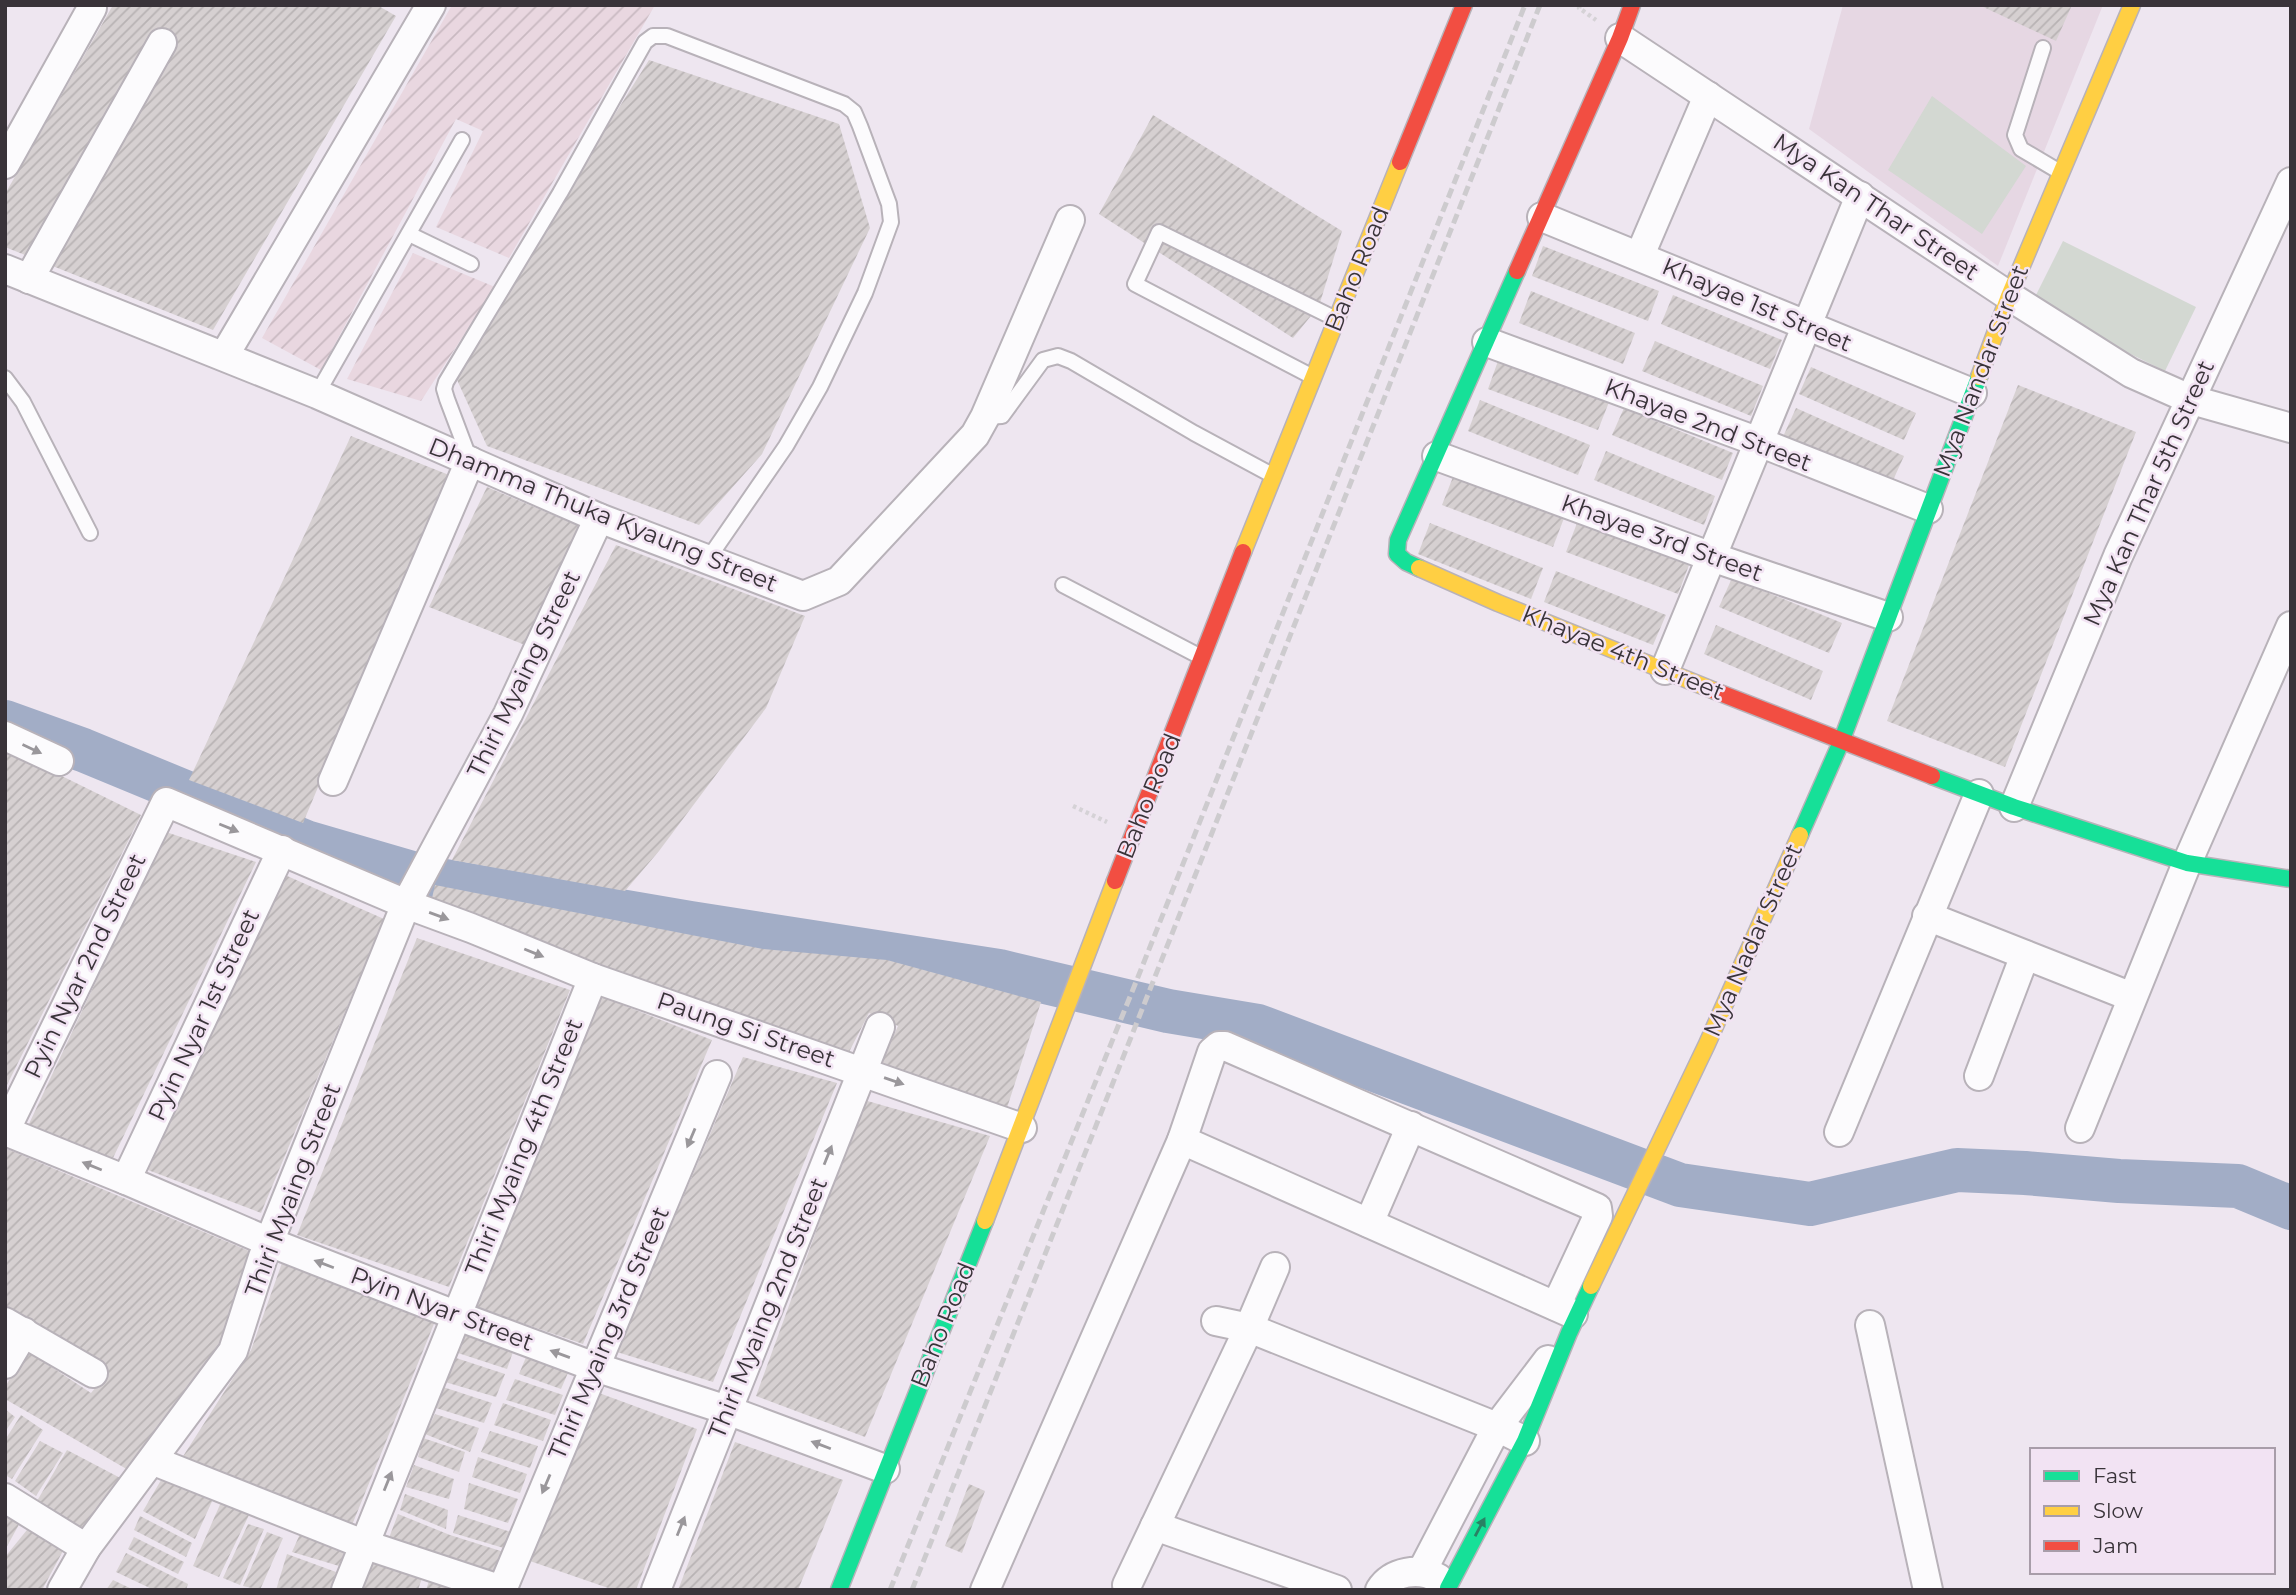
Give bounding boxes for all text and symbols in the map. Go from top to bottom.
street label: Mya Kan Thar Street [1768,127,1985,286]
street label: Baho Road [1318,202,1395,336]
street label: Khayae 1st Street [1658,251,1857,358]
street label: Mya Nandar Street [1927,261,2034,481]
street label: Mya Kan Thar 5th Street [2077,355,2220,630]
street label: Khayae 2nd Street [1601,372,1816,477]
street label: Dhamma Thuka Kyaung Street [425,431,782,598]
street label: Khayae 3rd Street [1557,488,1767,588]
street label: Thiri Myaing Street [461,566,586,782]
street label: Khayae 4th Street [1518,599,1729,706]
street label: Baho Road [1110,729,1187,863]
one-way arrow [22,743,42,755]
one-way arrow [218,823,239,834]
street label: Mya Nadar Street [1697,838,1808,1041]
street label: Pyin Nyar 2nd Street [18,849,152,1083]
street label: Pyin Nyar 1st Street [142,904,265,1125]
one-way arrow [428,911,449,922]
one-way arrow [524,948,545,959]
street label: Paung Si Street [653,986,839,1074]
street label: Thiri Myaing 4th Street [459,1014,588,1279]
one-way arrow [884,1077,905,1087]
street label: Thiri Myaing Street [238,1079,347,1301]
one-way arrow [685,1128,696,1149]
one-way arrow [823,1145,834,1166]
one-way arrow [82,1160,103,1171]
street label: Thiri Myaing 2nd Street [702,1173,833,1442]
street label: Thiri Myaing 3rd Street [542,1202,675,1463]
one-way arrow [314,1258,335,1269]
street label: Baho Road [904,1258,981,1392]
street label: Pyin Nyar Street [346,1260,538,1357]
one-way arrow [549,1348,570,1359]
one-way arrow [810,1439,831,1450]
legend [2030,1448,2275,1574]
text: Fast [2093,1463,2137,1488]
one-way arrow [383,1470,394,1491]
one-way arrow [540,1473,551,1494]
text: Slow [2093,1498,2143,1523]
one-way arrow [676,1516,687,1537]
one-way arrow [1474,1517,1486,1537]
text: Jam [2092,1533,2138,1558]

